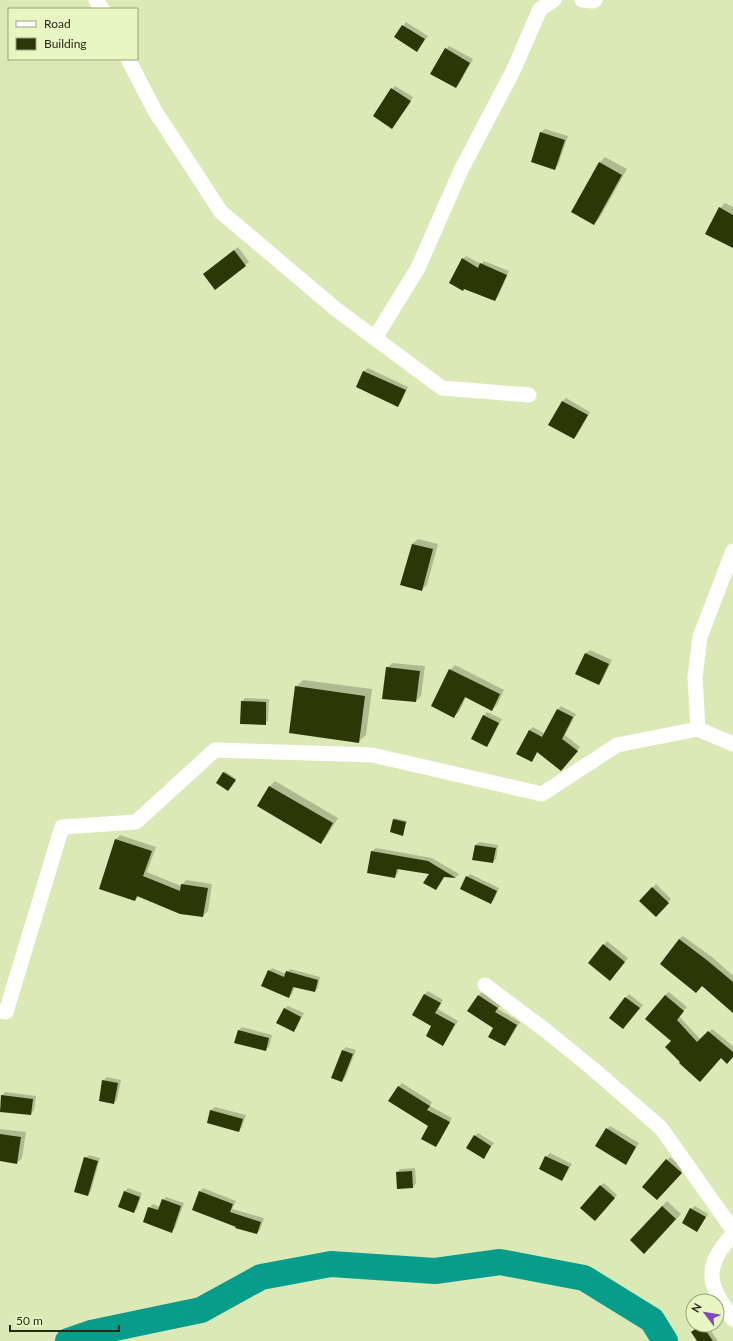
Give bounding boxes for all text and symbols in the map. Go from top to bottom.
legend [8,8,138,60]
text: Road [44,16,71,31]
text: Building [44,36,87,51]
north arrow [685,1293,725,1333]
text: N [688,1301,704,1315]
scale bar [10,1307,119,1333]
text: 50 m [16,1313,43,1328]

